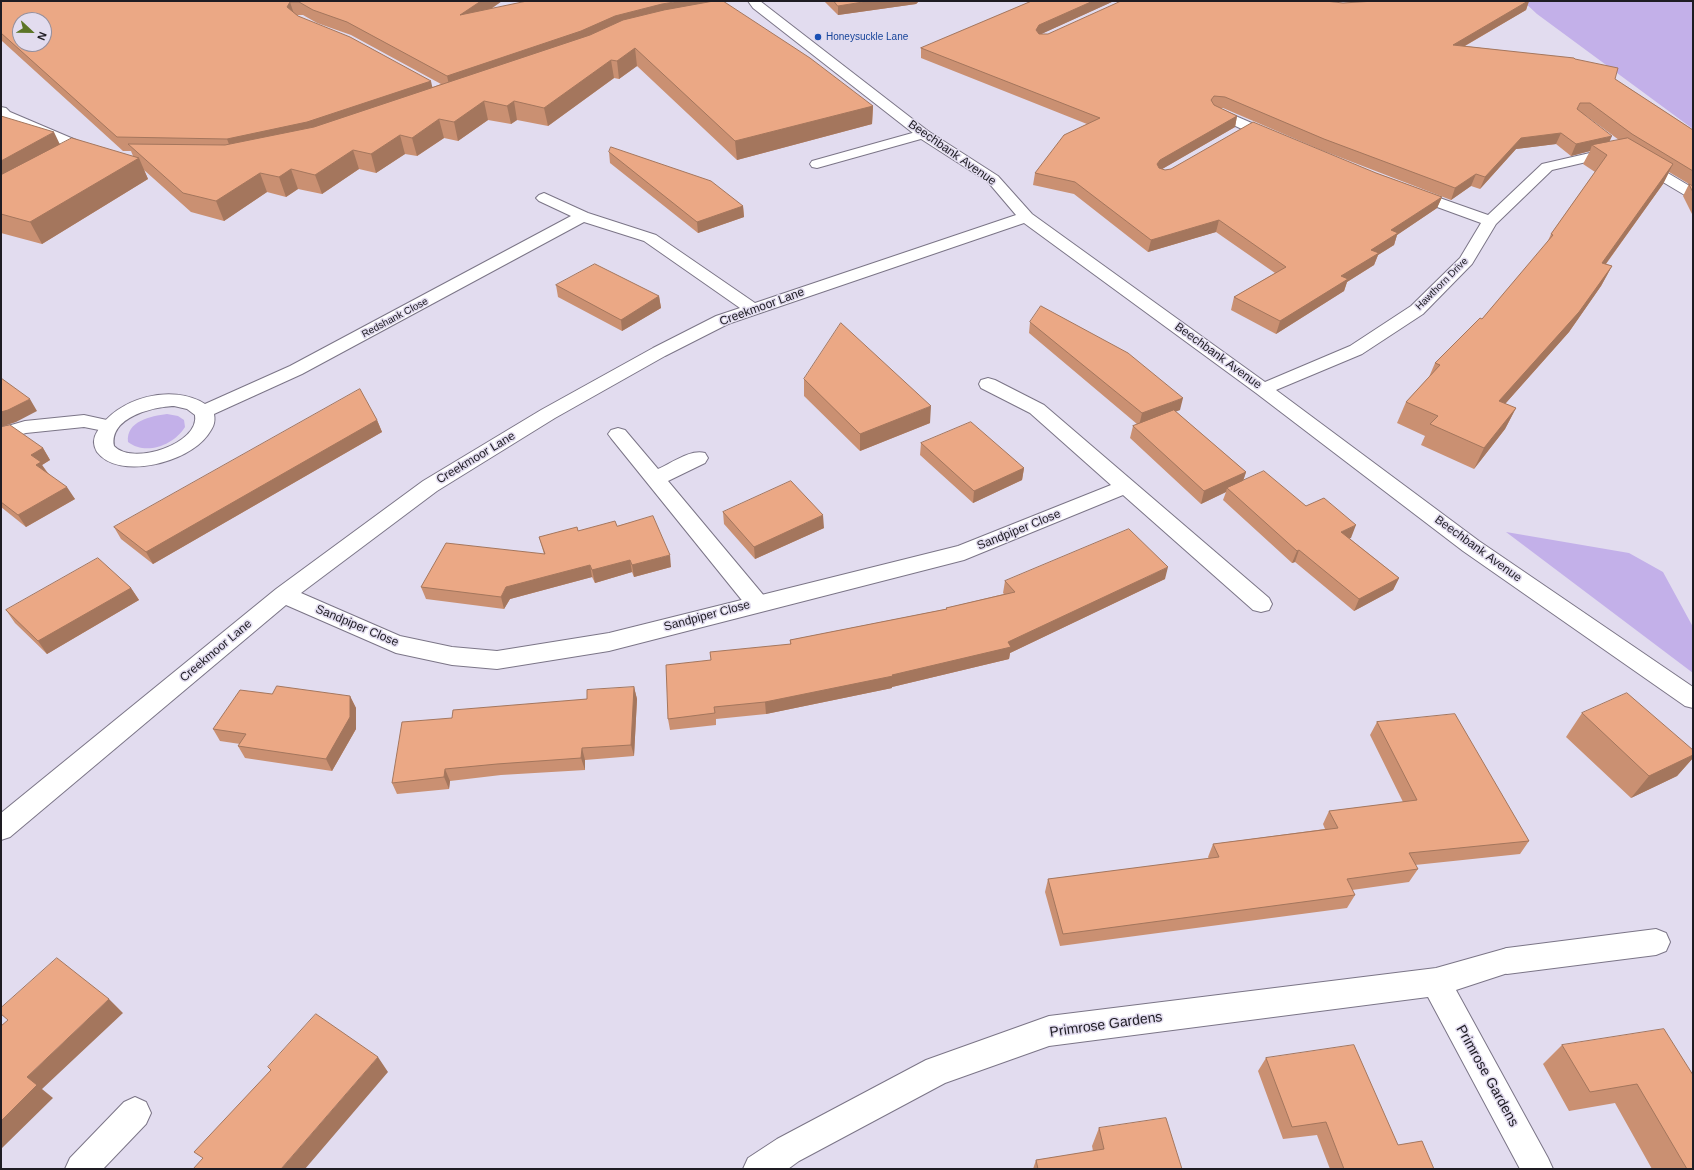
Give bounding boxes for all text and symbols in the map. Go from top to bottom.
north arrow [12,12,52,52]
text: N [35,30,49,42]
place label: Honeysuckle Lane [826,31,908,43]
marker: Honeysuckle Lane [813,32,823,42]
street label: Beechbank Avenue [905,117,999,189]
street label: Hawthorn Drive [1413,255,1471,313]
street label: Creekmoor Lane [718,285,806,329]
street label: Redshank Close [360,295,430,341]
street label: Beechbank Avenue [1172,320,1264,392]
street label: Creekmoor Lane [434,429,518,487]
street label: Sandpiper Close [975,507,1063,553]
street label: Beechbank Avenue [1432,513,1524,585]
street label: Sandpiper Close [662,598,752,634]
street label: Sandpiper Close [313,602,401,650]
street label: Creekmoor Lane [177,617,255,685]
street label: Primrose Gardens [1049,1009,1163,1041]
street label: Primrose Gardens [1452,1022,1522,1130]

